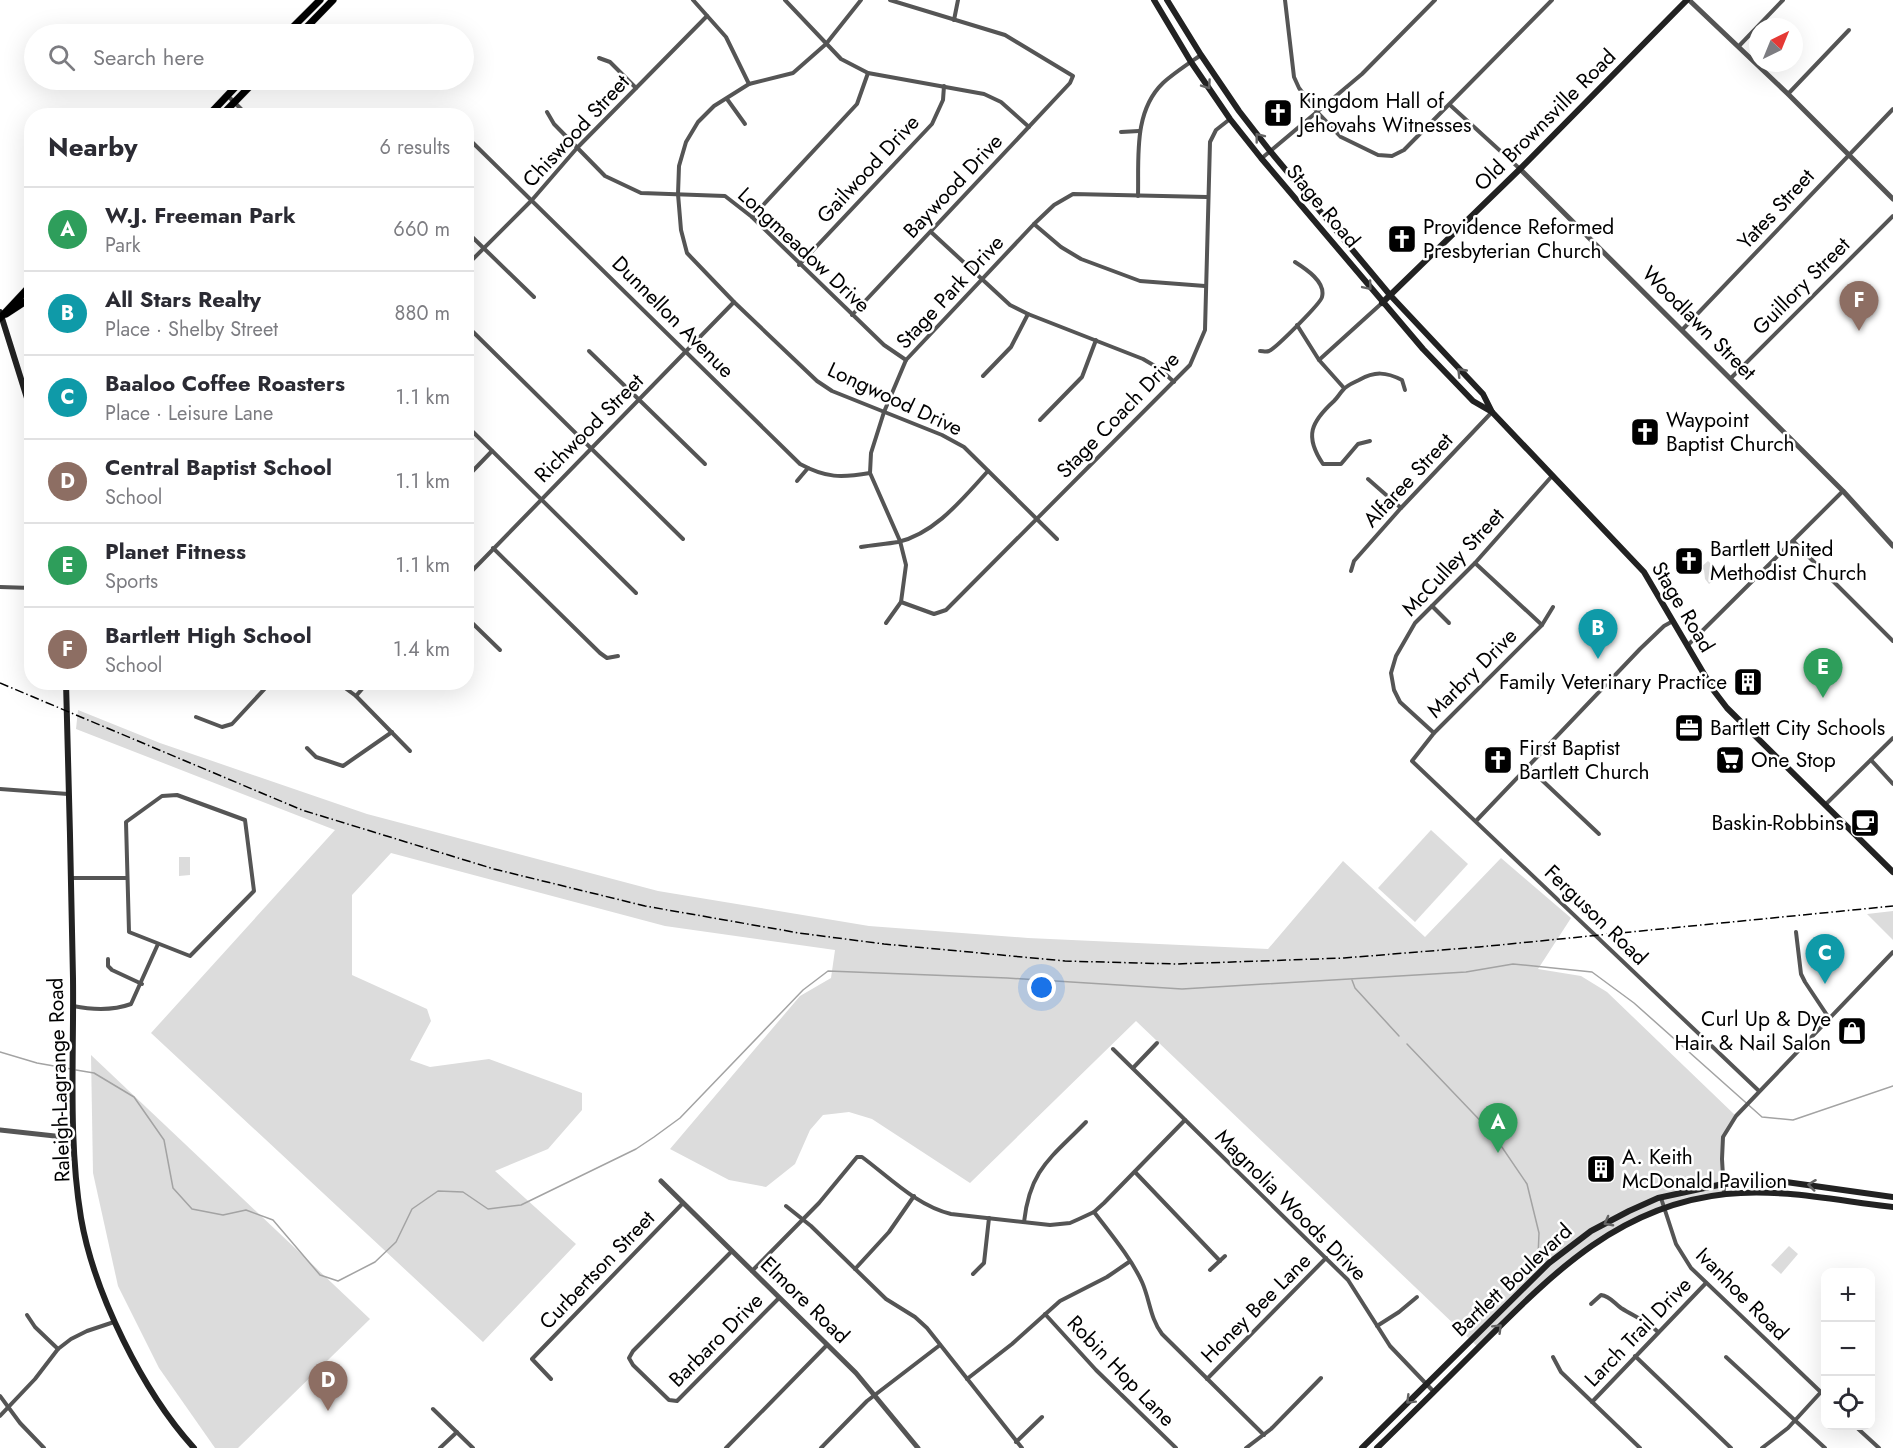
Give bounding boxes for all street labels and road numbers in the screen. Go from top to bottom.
street label: Old Brownsville Road [1467,42,1623,198]
street label: Chiswood Street [516,68,636,194]
street label: Gailwood Drive [810,108,926,230]
street label: Baywood Drive [897,127,1010,245]
street label: Stage Road [1279,158,1367,254]
street label: Yates Street [1731,162,1821,256]
street label: Longmeadow Drive [731,181,877,320]
street label: Stage Park Drive [889,228,1011,356]
street label: Guillory Street [1745,230,1857,342]
street label: Dunnellon Avenue [605,249,741,385]
street label: Woodlawn Street [1635,259,1763,387]
street label: Stage Coach Drive [1050,345,1186,485]
street label: Longwood Drive [823,355,968,443]
street label: Richwood Street [528,367,650,489]
street label: Alfaree Street [1356,426,1460,534]
street label: McCulley Street [1395,501,1511,623]
street label: Stage Road [1644,556,1722,658]
street label: Marbry Drive [1420,621,1524,725]
street label: Ferguson Road [1538,858,1654,972]
street label: Raleigh-Lagrange Road [40,977,78,1183]
street label: Magnolia Woods Drive [1208,1122,1374,1288]
street label: Curbertson Street [532,1204,662,1336]
street label: Bartlett Boulevard [1445,1216,1579,1344]
street label: Ivanhoe Road [1689,1241,1795,1347]
street label: Honey Bee Lane [1194,1246,1318,1370]
street label: Elmore Road [754,1250,856,1350]
street label: Larch Trail Drive [1578,1270,1698,1394]
street label: Barbaro Drive [662,1286,770,1394]
street label: Robin Hop Lane [1060,1309,1182,1433]

